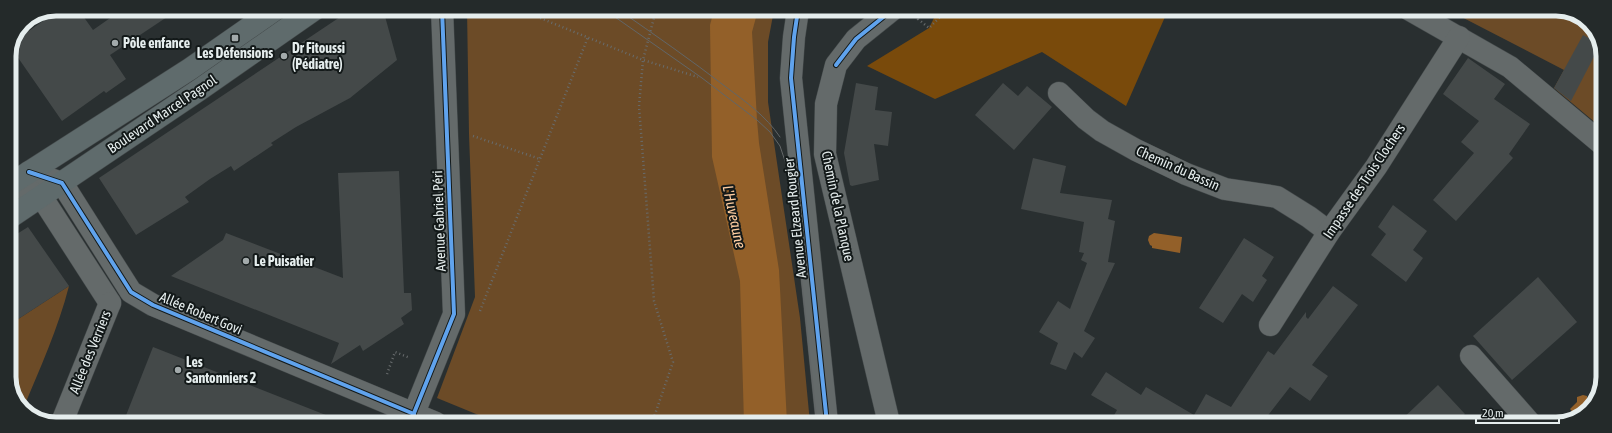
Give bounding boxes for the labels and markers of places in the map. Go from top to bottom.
marker: Les Défensions [230,33,240,43]
place label: Pôle enfance [123,35,190,51]
marker: Pôle enfance [110,38,120,48]
place label: Dr Fitoussi (Pédiatre) [292,40,345,72]
place label: Les Défensions [197,45,273,61]
marker: Dr Fitoussi (Pédiatre) [279,51,289,61]
place label: Le Puisatier [254,253,315,269]
marker: Le Puisatier [241,256,251,266]
place label: Les Santonniers 2 [186,354,257,386]
marker: Les Santonniers 2 [173,365,183,375]

